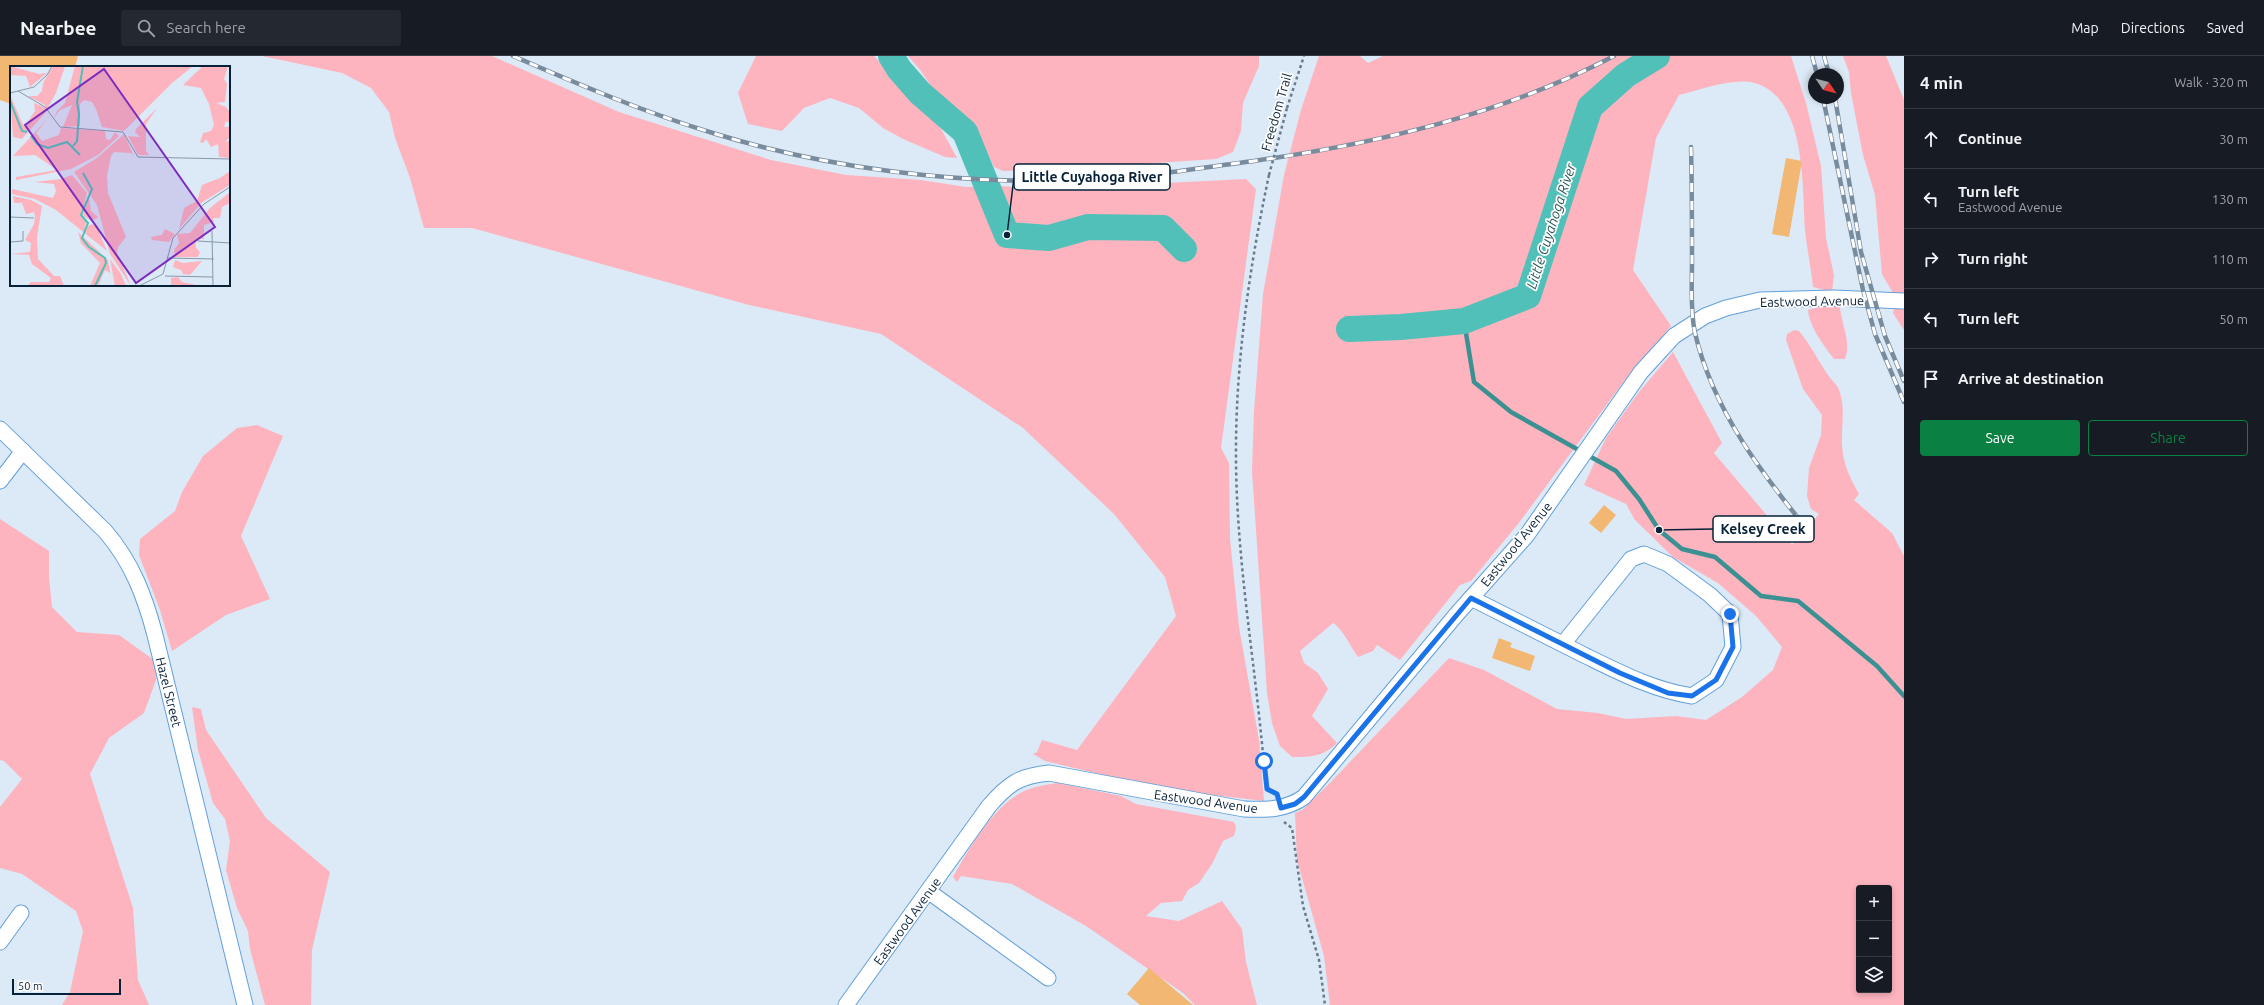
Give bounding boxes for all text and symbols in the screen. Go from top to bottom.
search box [121,10,401,46]
text: Nearbee [20,17,97,39]
icon: search [135,17,157,39]
text: Search here [167,19,246,36]
text: Map [2071,20,2099,36]
text: Directions [2121,20,2185,36]
text: Saved [2207,20,2244,36]
inset map [10,66,230,286]
north arrow [1808,68,1844,104]
street label: Freedom Trail [1258,71,1294,153]
text: 4 min [1920,73,1963,92]
text: Walk · 320 m [2174,75,2248,89]
icon: ahead [1920,128,1942,150]
text: Continue [1958,130,2022,147]
text: 30 m [2219,132,2248,146]
water label: Little Cuyahoga River [1523,161,1579,291]
callout: Little Cuyahoga River [1014,164,1170,190]
text: Little Cuyahoga River [1022,169,1163,185]
text: Turn left [1958,183,2019,200]
icon: left [1920,188,1942,210]
text: 130 m [2212,192,2248,206]
text: Eastwood Avenue [1958,200,2062,214]
icon: right [1920,248,1942,270]
text: Turn right [1958,250,2028,267]
text: 110 m [2212,252,2248,266]
street label: Eastwood Avenue [1760,293,1864,309]
icon: left [1920,308,1942,330]
text: Turn left [1958,310,2019,327]
text: 50 m [2219,312,2248,326]
icon: arrive [1920,368,1942,390]
text: Arrive at destination [1958,370,2104,387]
button: Save [1920,420,2080,456]
button: Share [2088,420,2248,456]
street label: Eastwood Avenue [1478,499,1554,589]
callout: Kelsey Creek [1713,516,1814,542]
text: Kelsey Creek [1720,521,1806,537]
route end [1721,605,1739,623]
street label: Hazel Street [154,656,184,728]
route start [1255,752,1273,770]
street label: Eastwood Avenue [1153,787,1259,815]
street label: Eastwood Avenue [871,875,943,967]
map controls [1856,885,1892,993]
button: + [1856,885,1892,921]
button: − [1856,921,1892,957]
button: layers [1856,957,1892,993]
scale bar [12,977,121,996]
text: 50 m [18,980,42,992]

